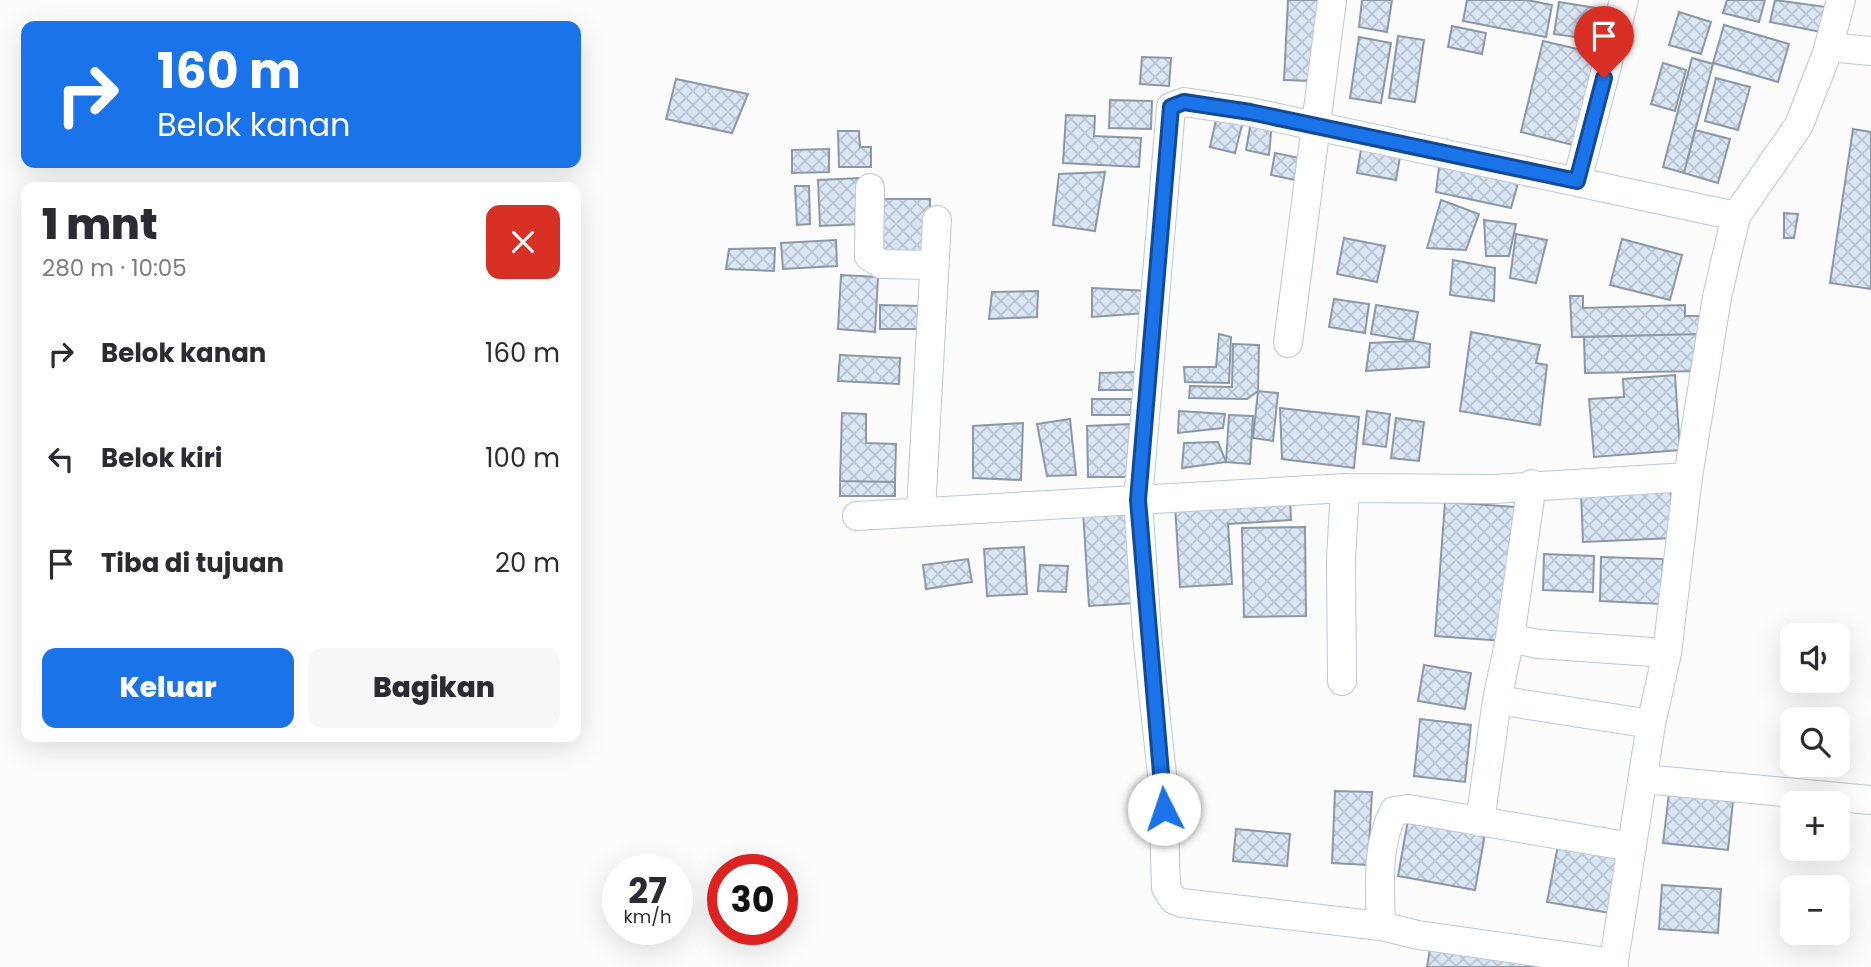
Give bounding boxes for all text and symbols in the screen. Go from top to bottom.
pin [1574,6,1634,78]
icon: arrive [1585,17,1623,55]
text: 160 m [157,37,301,105]
icon: right [42,49,133,140]
text: Belok kanan [157,102,351,147]
text: 1 mnt [42,195,158,254]
button: close [486,205,560,279]
text: 280 m · 10:05 [42,252,187,284]
icon: right [42,335,80,373]
text: Belok kanan [101,335,266,371]
text: 160 m [485,335,560,371]
icon: left [42,440,80,478]
text: Belok kiri [101,440,223,476]
text: 100 m [485,440,560,476]
icon: arrive [42,545,80,583]
text: Tiba di tujuan [101,545,284,581]
text: 20 m [495,545,560,581]
map controls [1780,623,1850,945]
button: sound [1780,623,1850,693]
button: Keluar [42,648,294,728]
button: Bagikan [308,648,560,728]
button: search [1780,707,1850,777]
position arrow [1127,772,1201,846]
button: + [1780,791,1850,861]
speed limit sign: 30 [707,854,798,945]
text: 27 [628,866,667,915]
button: − [1780,875,1850,945]
text: km/h [624,904,671,929]

